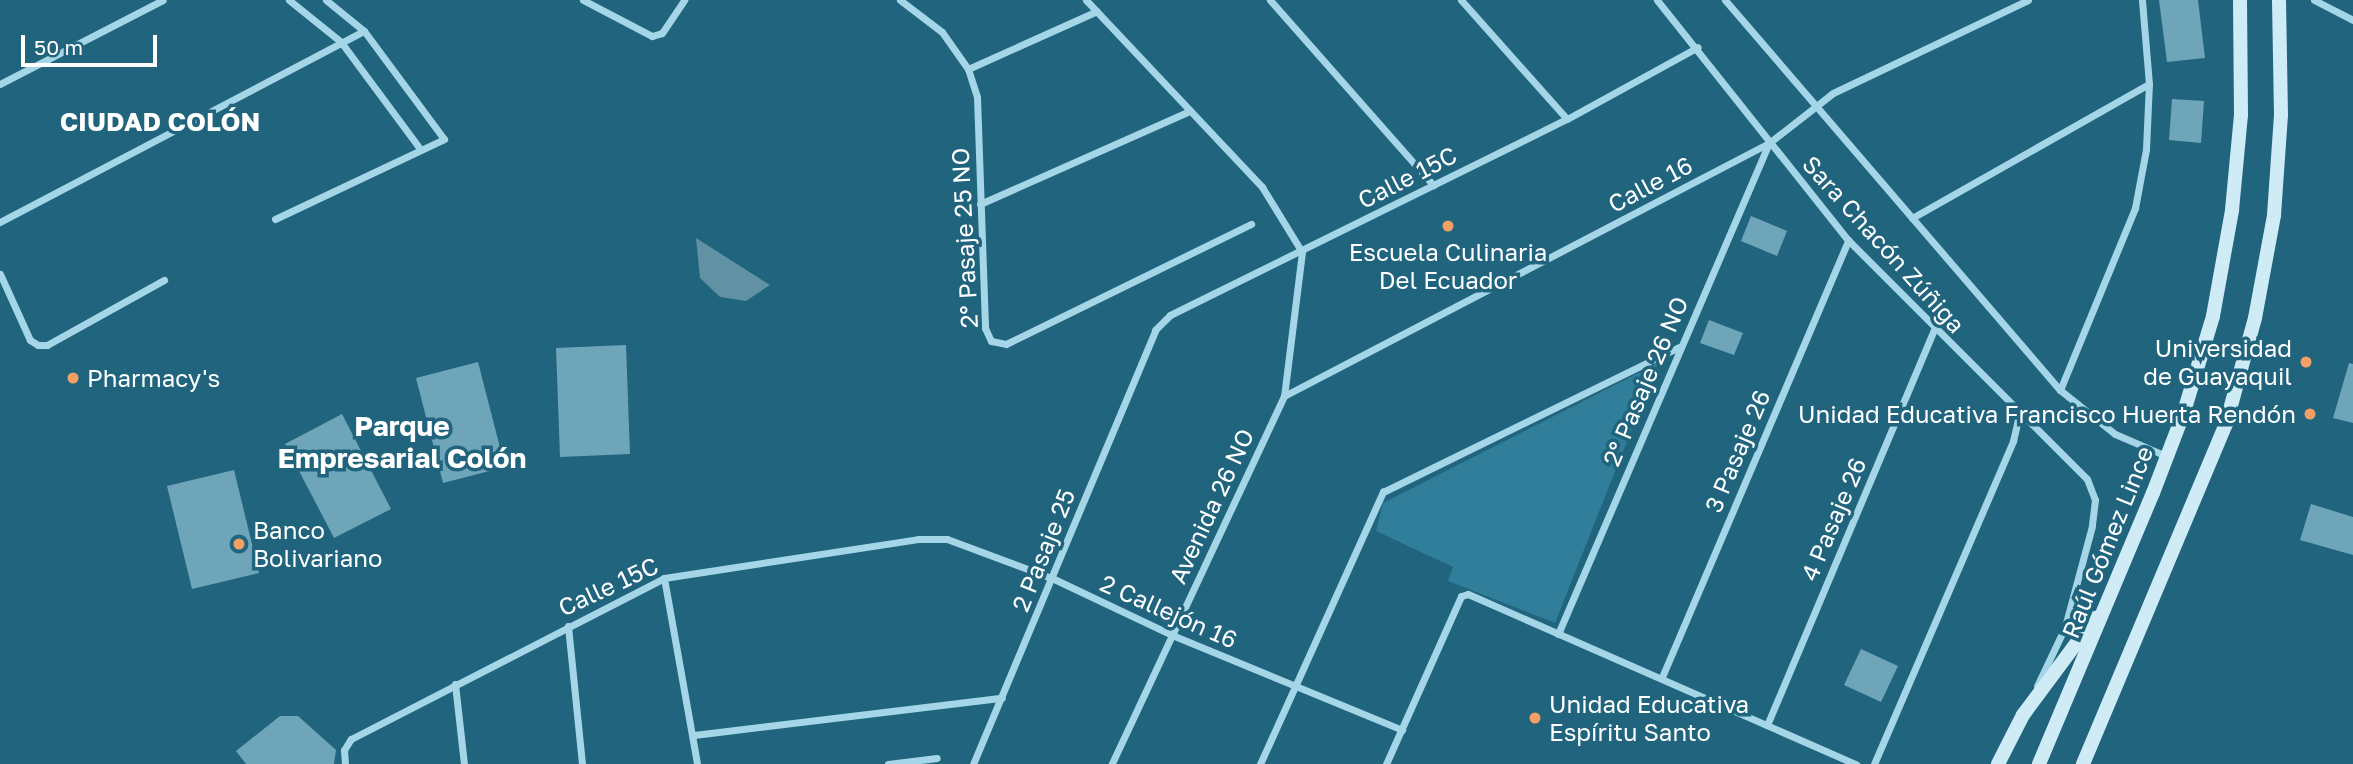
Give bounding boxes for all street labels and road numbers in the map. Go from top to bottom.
street label: Calle 15C [1353,140,1461,214]
street label: 2° Pasaje 25 NO [945,147,983,329]
street label: Sara Chacón Zúñiga [1797,149,1971,339]
street label: Calle 16 [1603,150,1697,218]
street label: 2° Pasaje 26 NO [1596,292,1694,470]
street label: 3 Pasaje 26 [1698,385,1776,517]
street label: Avenida 26 NO [1163,424,1259,588]
street label: Raúl Gómez Lince [2055,442,2159,642]
street label: 4 Pasaje 26 [1794,453,1872,585]
street label: 2 Pasaje 25 [1005,485,1081,615]
street label: Calle 15C [554,550,662,622]
street label: 2 Callejón 16 [1096,568,1242,654]

